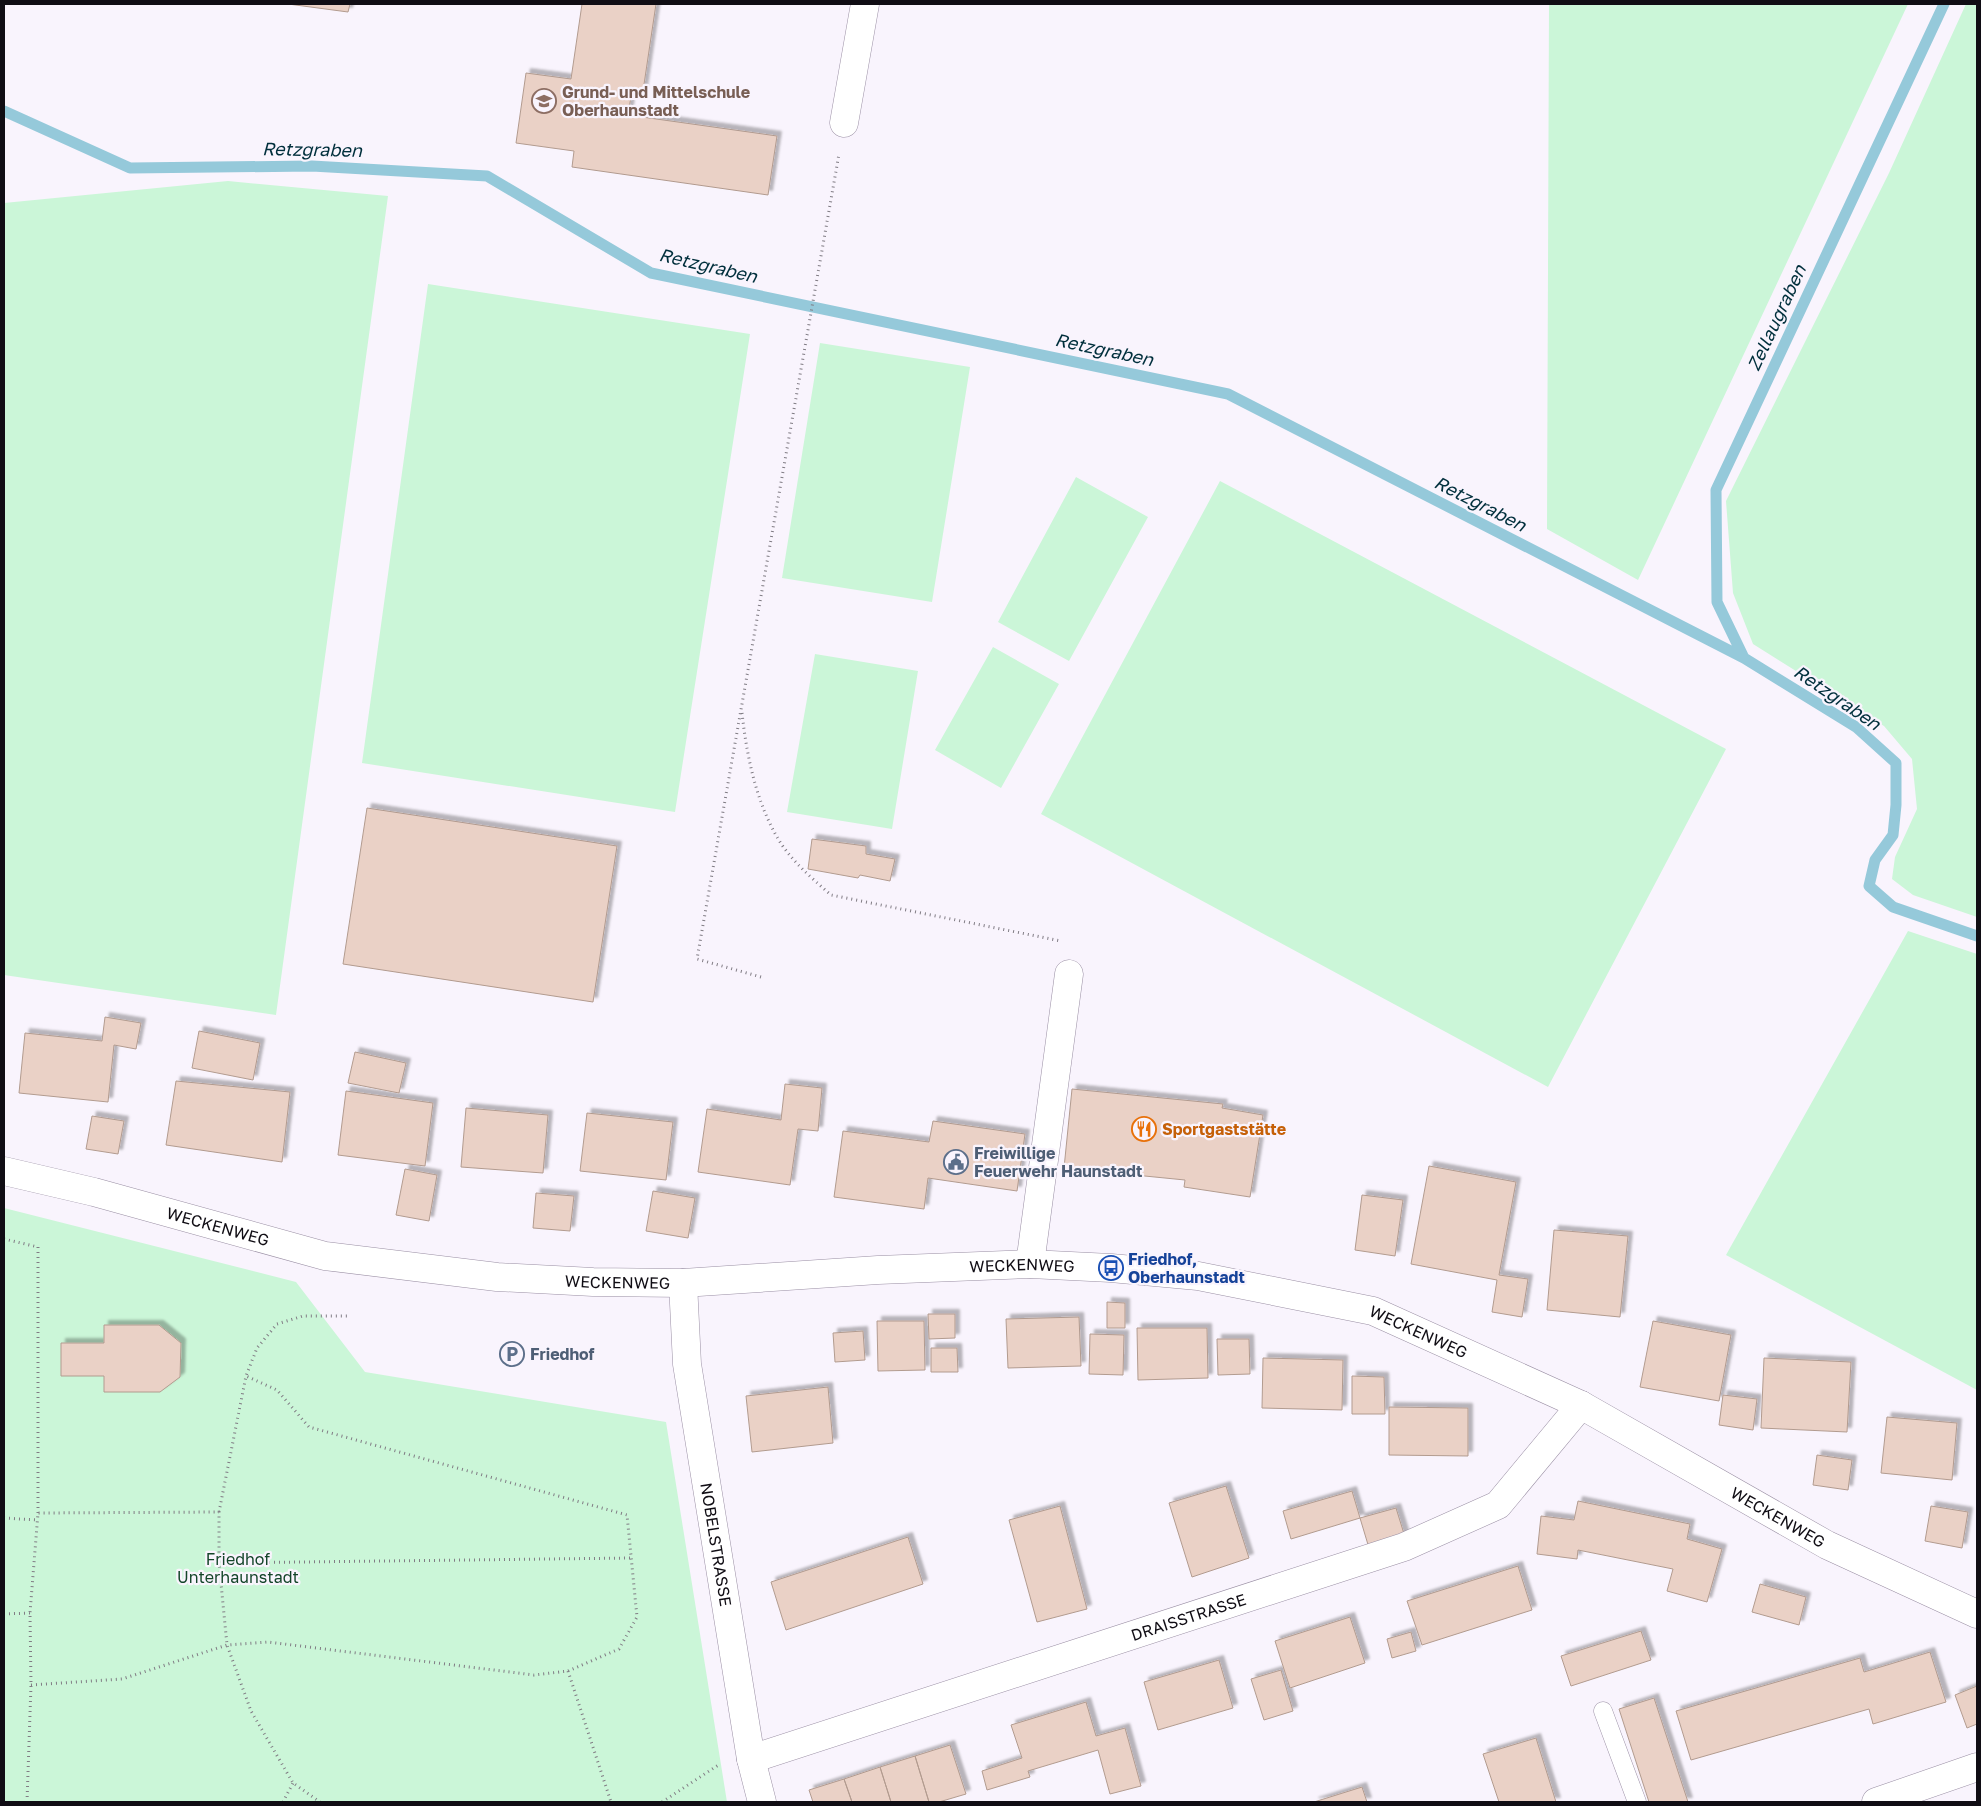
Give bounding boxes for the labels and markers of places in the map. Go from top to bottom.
place label: Grund- und Mittelschule Oberhaunstadt [562,82,750,120]
school or university icon: Grund- und Mittelschule Oberhaunstadt [531,88,557,114]
restaurant icon: Sportgaststätte [1131,1116,1157,1142]
place label: Sportgaststätte [1162,1119,1286,1139]
place label: Freiwillige Feuerwehr Haunstadt [974,1143,1142,1181]
public building icon: Freiwillige Feuerwehr Haunstadt [943,1149,969,1175]
place label: Friedhof, Oberhaunstadt [1128,1249,1245,1287]
bus stop icon: Friedhof, Oberhaunstadt [1098,1255,1124,1281]
parking icon: Friedhof [499,1341,525,1367]
place label: Friedhof [530,1344,595,1364]

